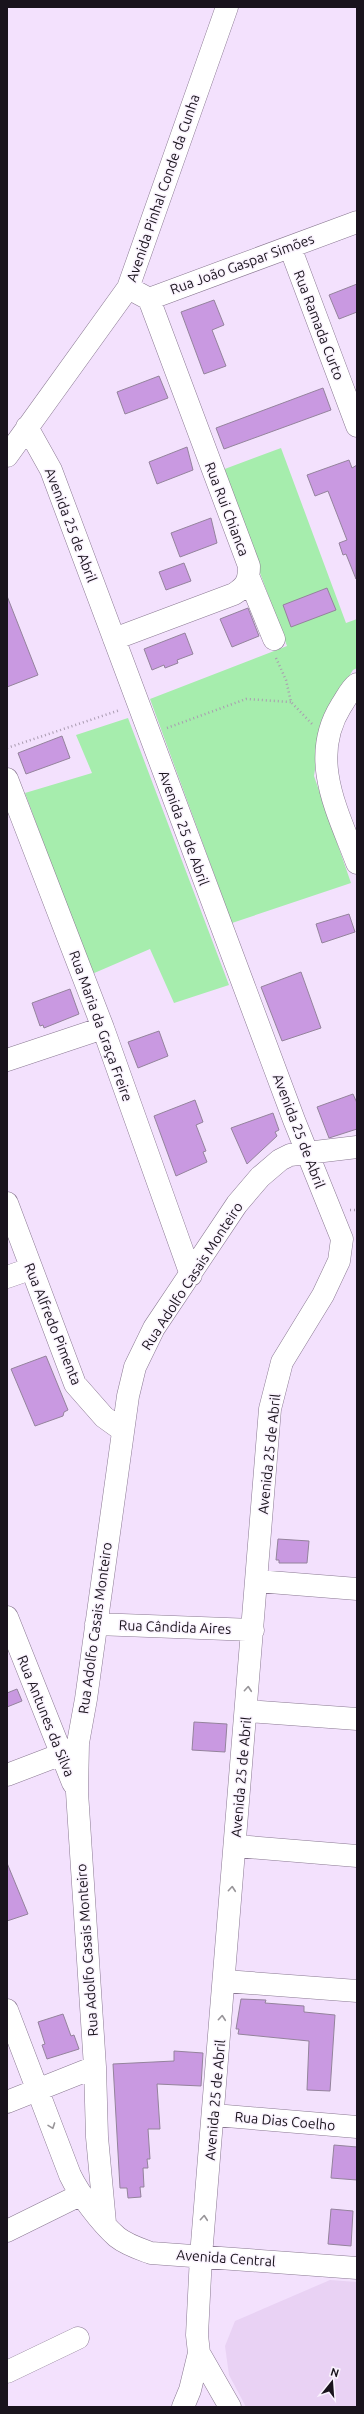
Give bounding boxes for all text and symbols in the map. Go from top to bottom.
street label: Avenida Pinhal Conde da Cunha [123,92,203,284]
street label: Rua João Gaspar Simões [168,230,316,298]
street label: Rua Ramada Curto [291,268,347,382]
street label: Rua Rui Chianca [202,460,252,558]
street label: Avenida 25 de Abril [42,466,100,585]
street label: Avenida 25 de Abril [156,768,212,888]
street label: Rua Maria da Graça Freire [66,948,136,1104]
street label: Avenida 25 de Abril [270,1072,328,1191]
street label: Rua Adolfo Casais Monteiro [138,1199,246,1353]
street label: Rua Alfredo Pimenta [21,1261,85,1387]
street label: Avenida 25 de Abril [255,1393,283,1515]
street label: Rua Adolfo Casais Monteiro [75,1541,115,1715]
street label: Rua Cândida Aires [118,1617,232,1637]
street label: Rua Antunes da Silva [14,1653,78,1779]
one-way arrow [244,1686,253,1692]
street label: Avenida 25 de Abril [228,1716,254,1838]
street label: Rua Adolfo Casais Monteiro [73,1863,101,2037]
one-way arrow [228,1886,237,1892]
one-way arrow [217,2015,226,2021]
street label: Avenida 25 de Abril [202,2039,228,2161]
street label: Rua Dias Coelho [234,2109,336,2133]
one-way arrow [47,2123,55,2130]
one-way arrow [200,2215,209,2221]
street label: Avenida Central [176,2247,276,2269]
north arrow [312,2362,352,2402]
text: N [329,2365,341,2379]

